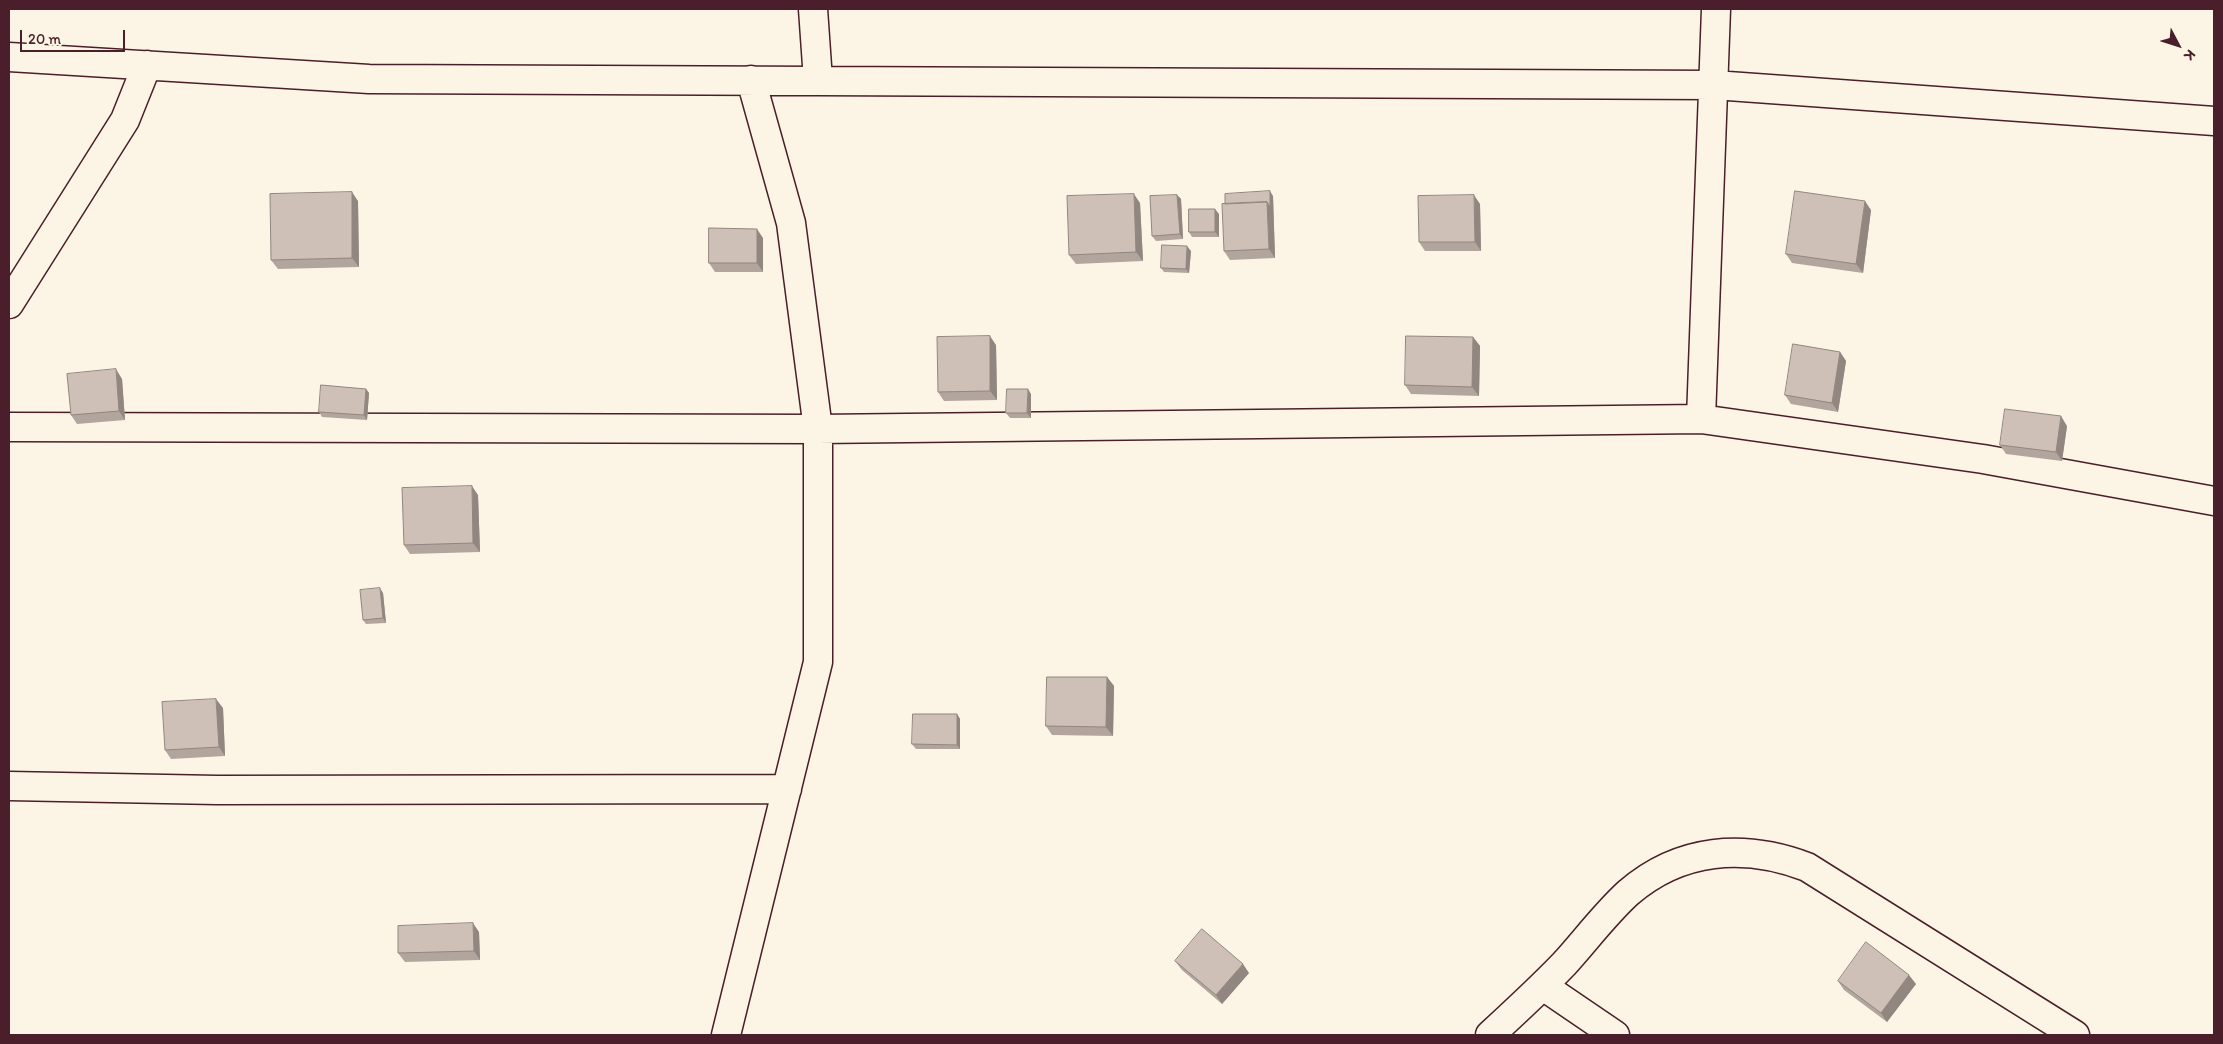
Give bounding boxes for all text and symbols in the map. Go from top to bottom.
scale bar [22,20,128,52]
north arrow [2153,20,2203,70]
text: 20 m [28,30,61,48]
text: K [2180,46,2199,64]

